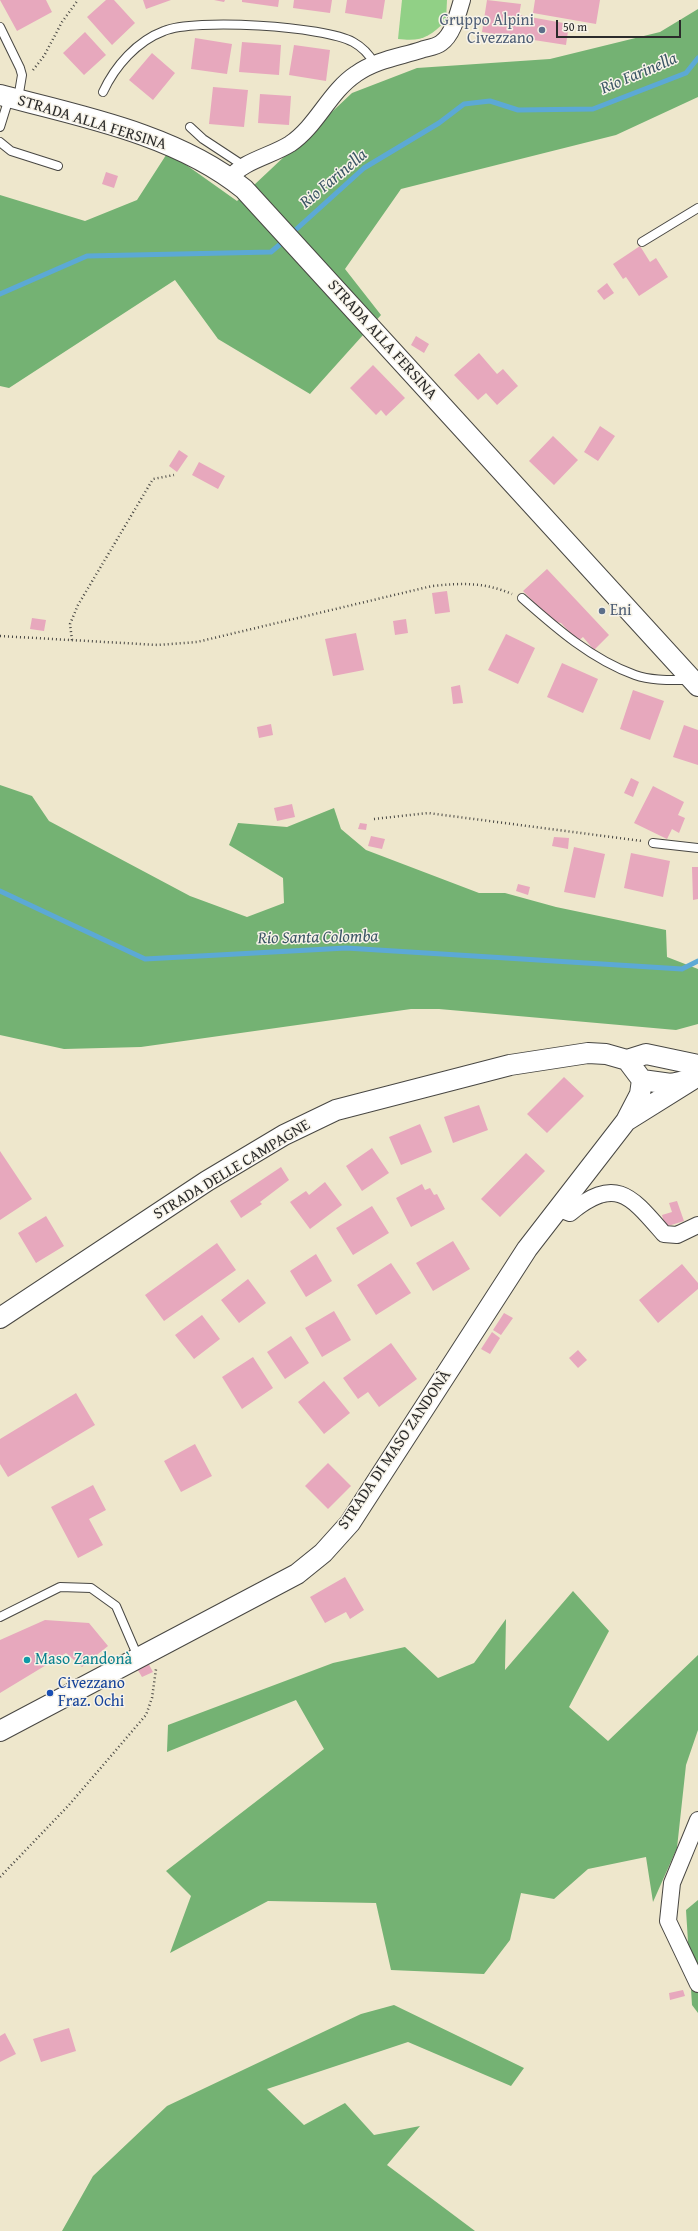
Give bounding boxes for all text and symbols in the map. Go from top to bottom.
place label: Gruppo Alpini Civezzano [440,11,534,49]
scale bar [558,12,683,38]
text: 50 m [563,18,587,35]
marker: Gruppo Alpini Civezzano [537,25,547,35]
water label: Rio Farinella [598,49,680,99]
street label: STRADA ALLA FERSINA [15,91,169,155]
water label: Rio Farinella [296,145,372,213]
street label: STRADA ALLA FERSINA [323,276,441,404]
place label: Eni [610,601,632,621]
marker: Eni [597,606,607,616]
water label: Rio Santa Colomba [258,927,378,949]
street label: STRADA DELLE CAMPAGNE [150,1116,314,1224]
street label: STRADA DI MASO ZANDONÀ [334,1367,456,1533]
place label: Maso Zandonà [35,1650,132,1670]
marker: Maso Zandonà [22,1655,32,1665]
place label: Civezzano Fraz. Ochi [58,1674,125,1712]
marker: Civezzano Fraz. Ochi [45,1688,55,1698]

